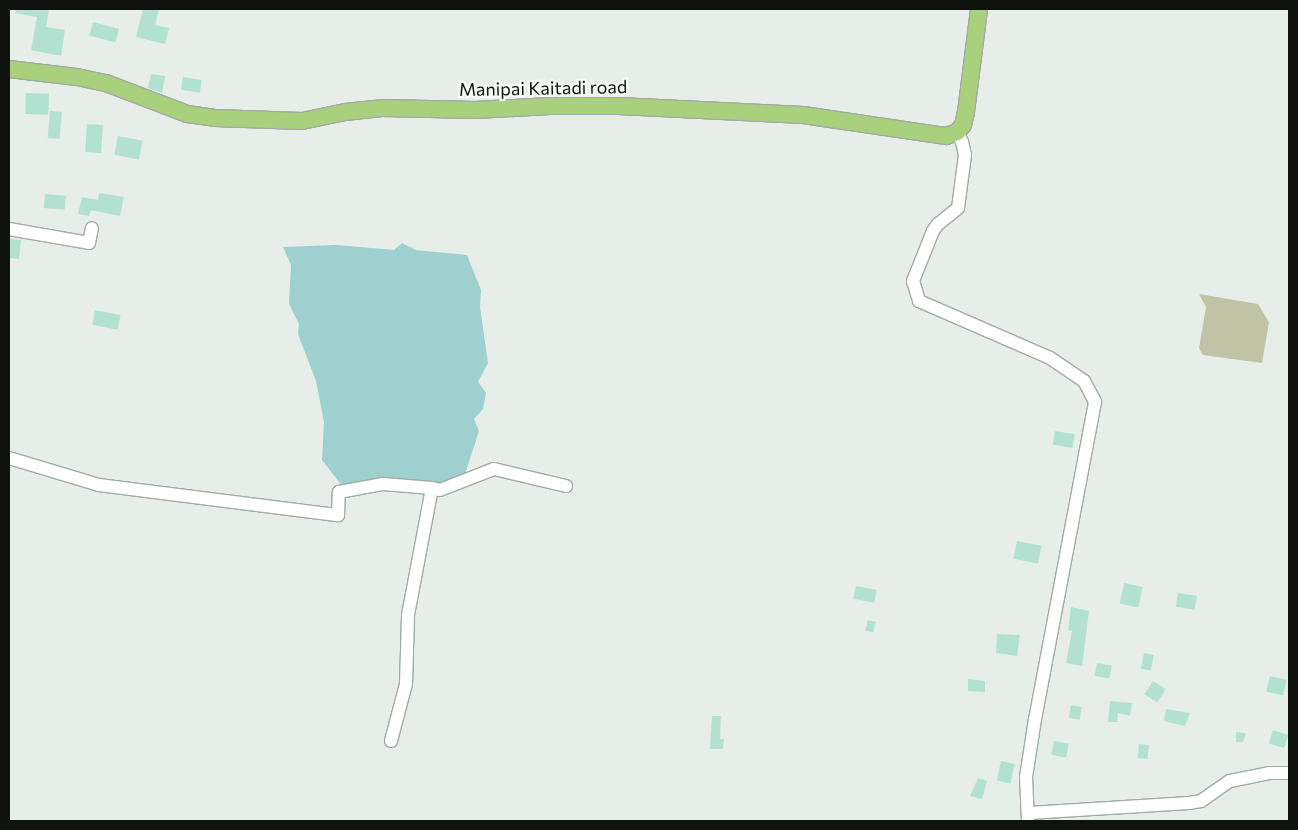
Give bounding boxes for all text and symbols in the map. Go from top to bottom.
street label: Manipai Kaitadi road [459,76,627,100]

